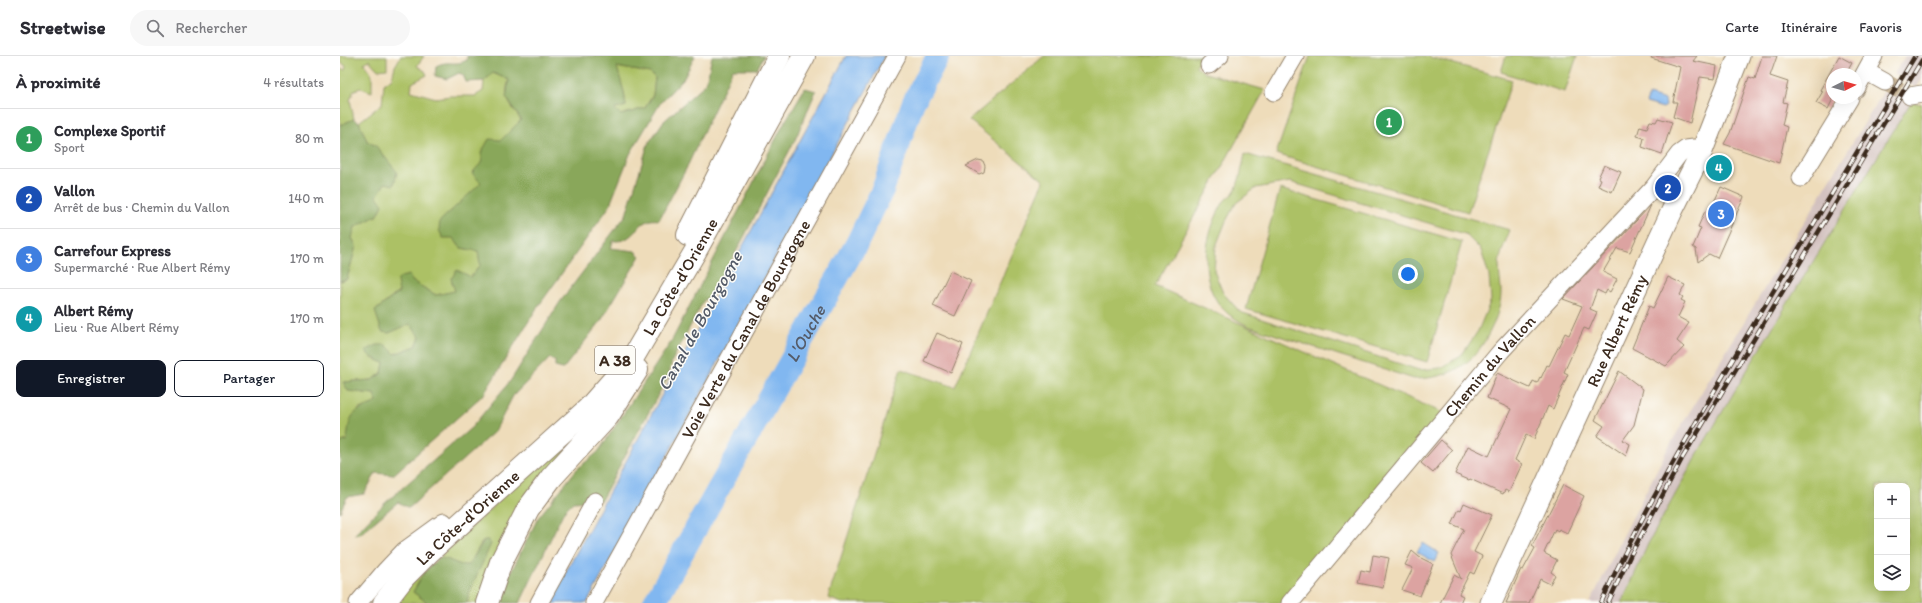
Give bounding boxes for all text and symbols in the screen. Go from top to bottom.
search box [130,10,410,46]
text: Streetwise [20,16,106,39]
icon: search [144,17,166,39]
text: Rechercher [176,19,247,37]
text: Carte [1725,19,1759,36]
text: Itinéraire [1781,19,1837,36]
text: Favoris [1859,19,1902,36]
north arrow [1826,68,1862,104]
text: À proximité [16,72,101,92]
text: 4 résultats [263,75,324,90]
pin: 1 [1376,107,1402,137]
text: Complexe Sportif [54,122,165,140]
text: 1 [26,131,32,146]
text: 80 m [295,131,324,146]
text: Sport [54,140,85,155]
pin: 4 [1706,153,1732,183]
pin: 2 [1655,173,1681,203]
text: Vallon [54,182,95,200]
text: 2 [26,191,32,206]
text: 140 m [288,191,324,206]
pin: 3 [1708,199,1734,229]
text: Arrêt de bus · Chemin du Vallon [54,200,230,215]
street label: La Côte-d'Orienne [638,214,722,339]
street label: Voie Verte du Canal de Bourgogne [677,216,814,442]
text: Carrefour Express [54,242,171,260]
water label: Canal de Bourgogne [653,246,748,394]
text: 3 [25,251,33,266]
text: 170 m [290,251,324,266]
text: Supermarché · Rue Albert Rémy [54,260,230,275]
your location [1398,264,1418,284]
street label: Rue Albert Rémy [1582,271,1651,390]
water label: L'Ouche [781,300,831,366]
text: Albert Rémy [54,302,133,320]
text: 4 [25,311,33,326]
text: 170 m [290,311,324,326]
street label: Chemin du Vallon [1440,311,1540,421]
text: Lieu · Rue Albert Rémy [54,320,179,335]
road number: A 38 [595,346,635,374]
button: Enregistrer [16,360,166,397]
button: Partager [174,360,324,397]
street label: La Côte-d'Orienne [412,465,524,569]
map controls [1874,483,1910,591]
button: + [1874,483,1910,519]
button: − [1874,519,1910,555]
button: layers [1874,555,1910,591]

